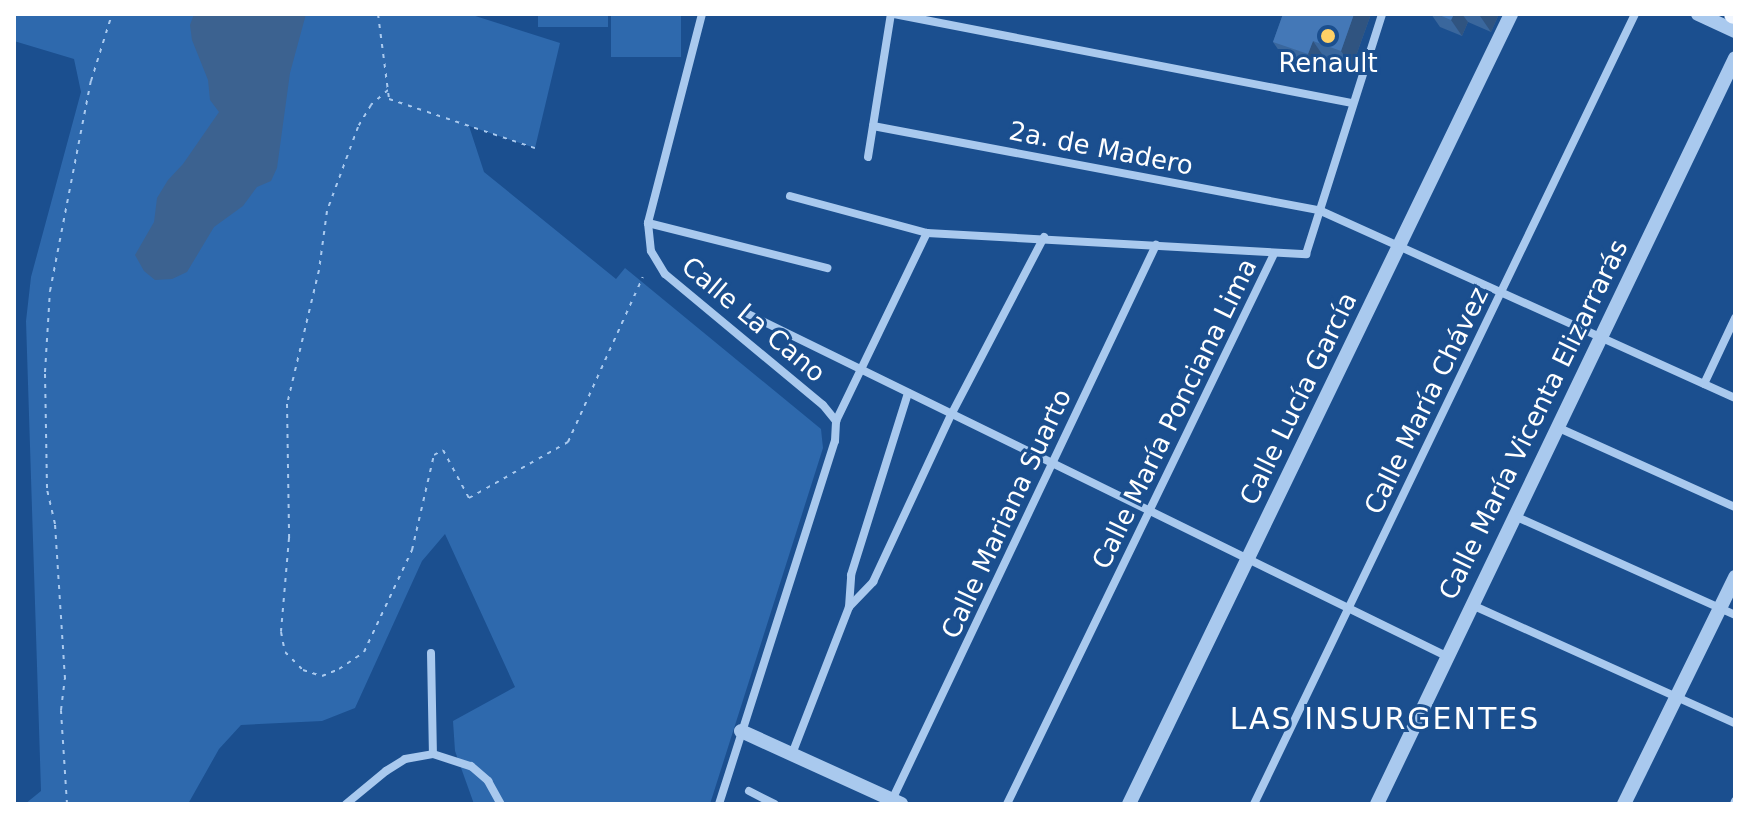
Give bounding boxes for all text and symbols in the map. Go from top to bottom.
marker: Renault [1319,27,1337,45]
place label: Renault [1278,48,1378,80]
street label: 2a. de Madero [1006,116,1196,182]
street label: Calle María Vicenta Elizarrarás [1433,235,1635,605]
street label: Calle La Cano [675,251,831,389]
street label: Calle María Ponciana Lima [1086,254,1264,574]
street label: Calle María Chávez [1358,282,1496,520]
street label: Calle Lucía García [1234,288,1364,510]
street label: Calle Mariana Suarto [936,384,1078,644]
district label: LAS INSURGENTES [1230,701,1540,737]

